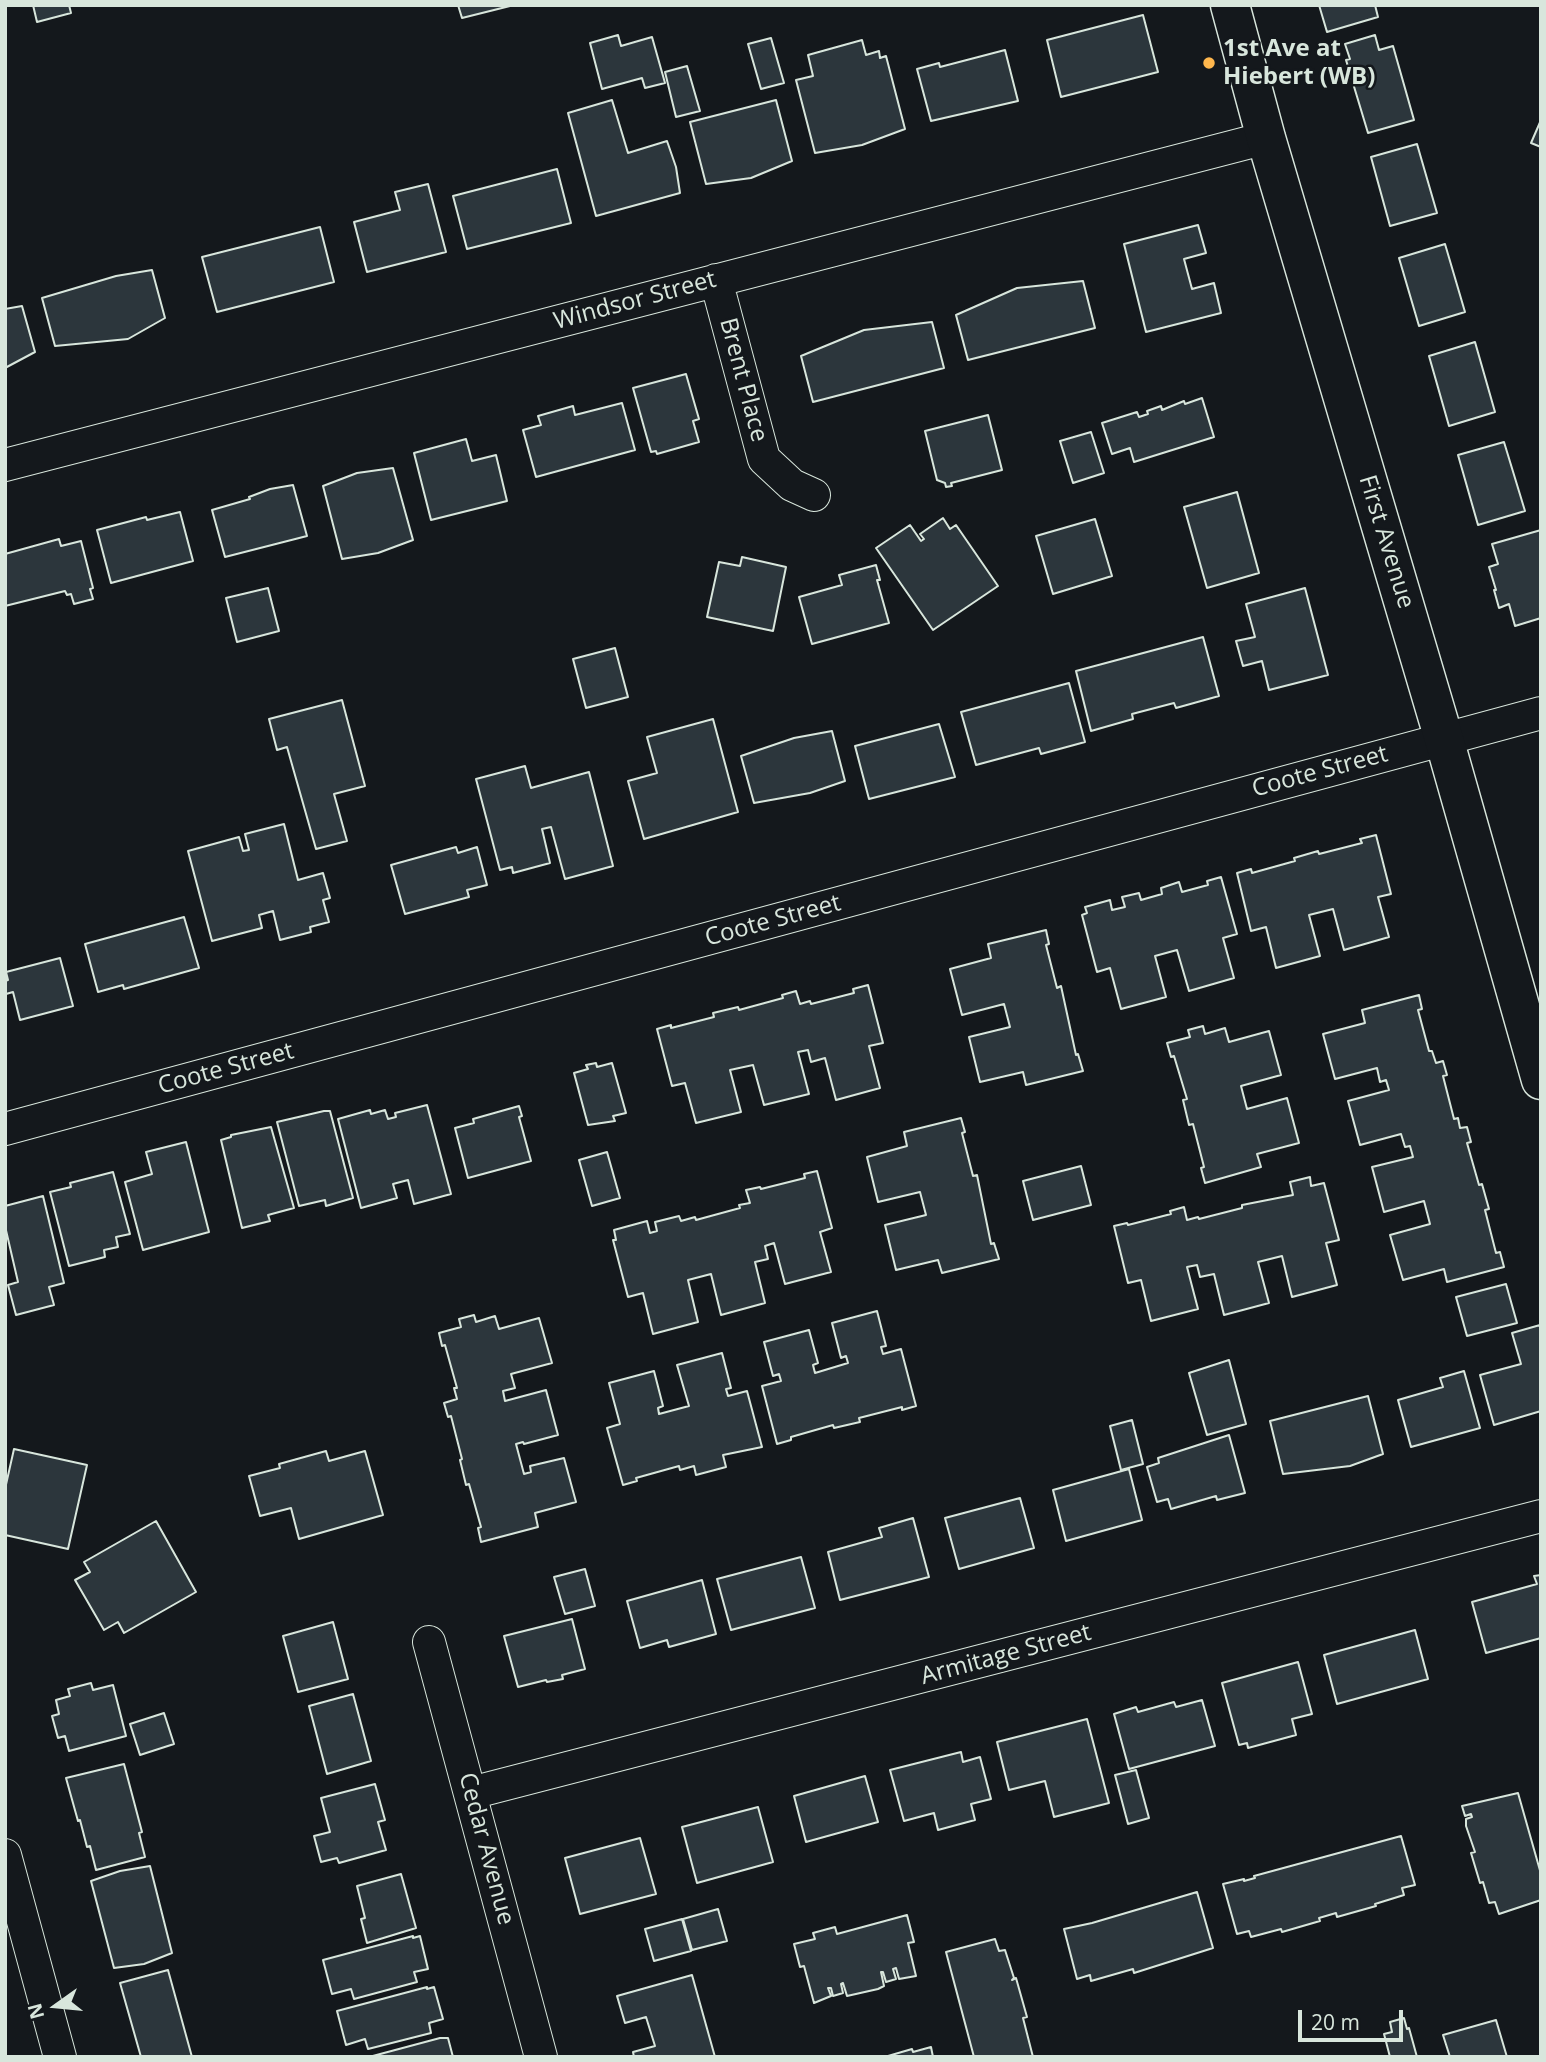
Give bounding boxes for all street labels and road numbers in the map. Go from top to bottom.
street label: Windsor Street [551,266,719,336]
street label: Brent Place [713,315,773,445]
street label: First Avenue [1352,472,1420,612]
street label: Coote Street [1249,740,1391,804]
street label: Coote Street [702,889,844,953]
street label: Coote Street [155,1037,297,1101]
street label: Armitage Street [918,1618,1094,1692]
street label: Cedar Avenue [452,1770,520,1928]

